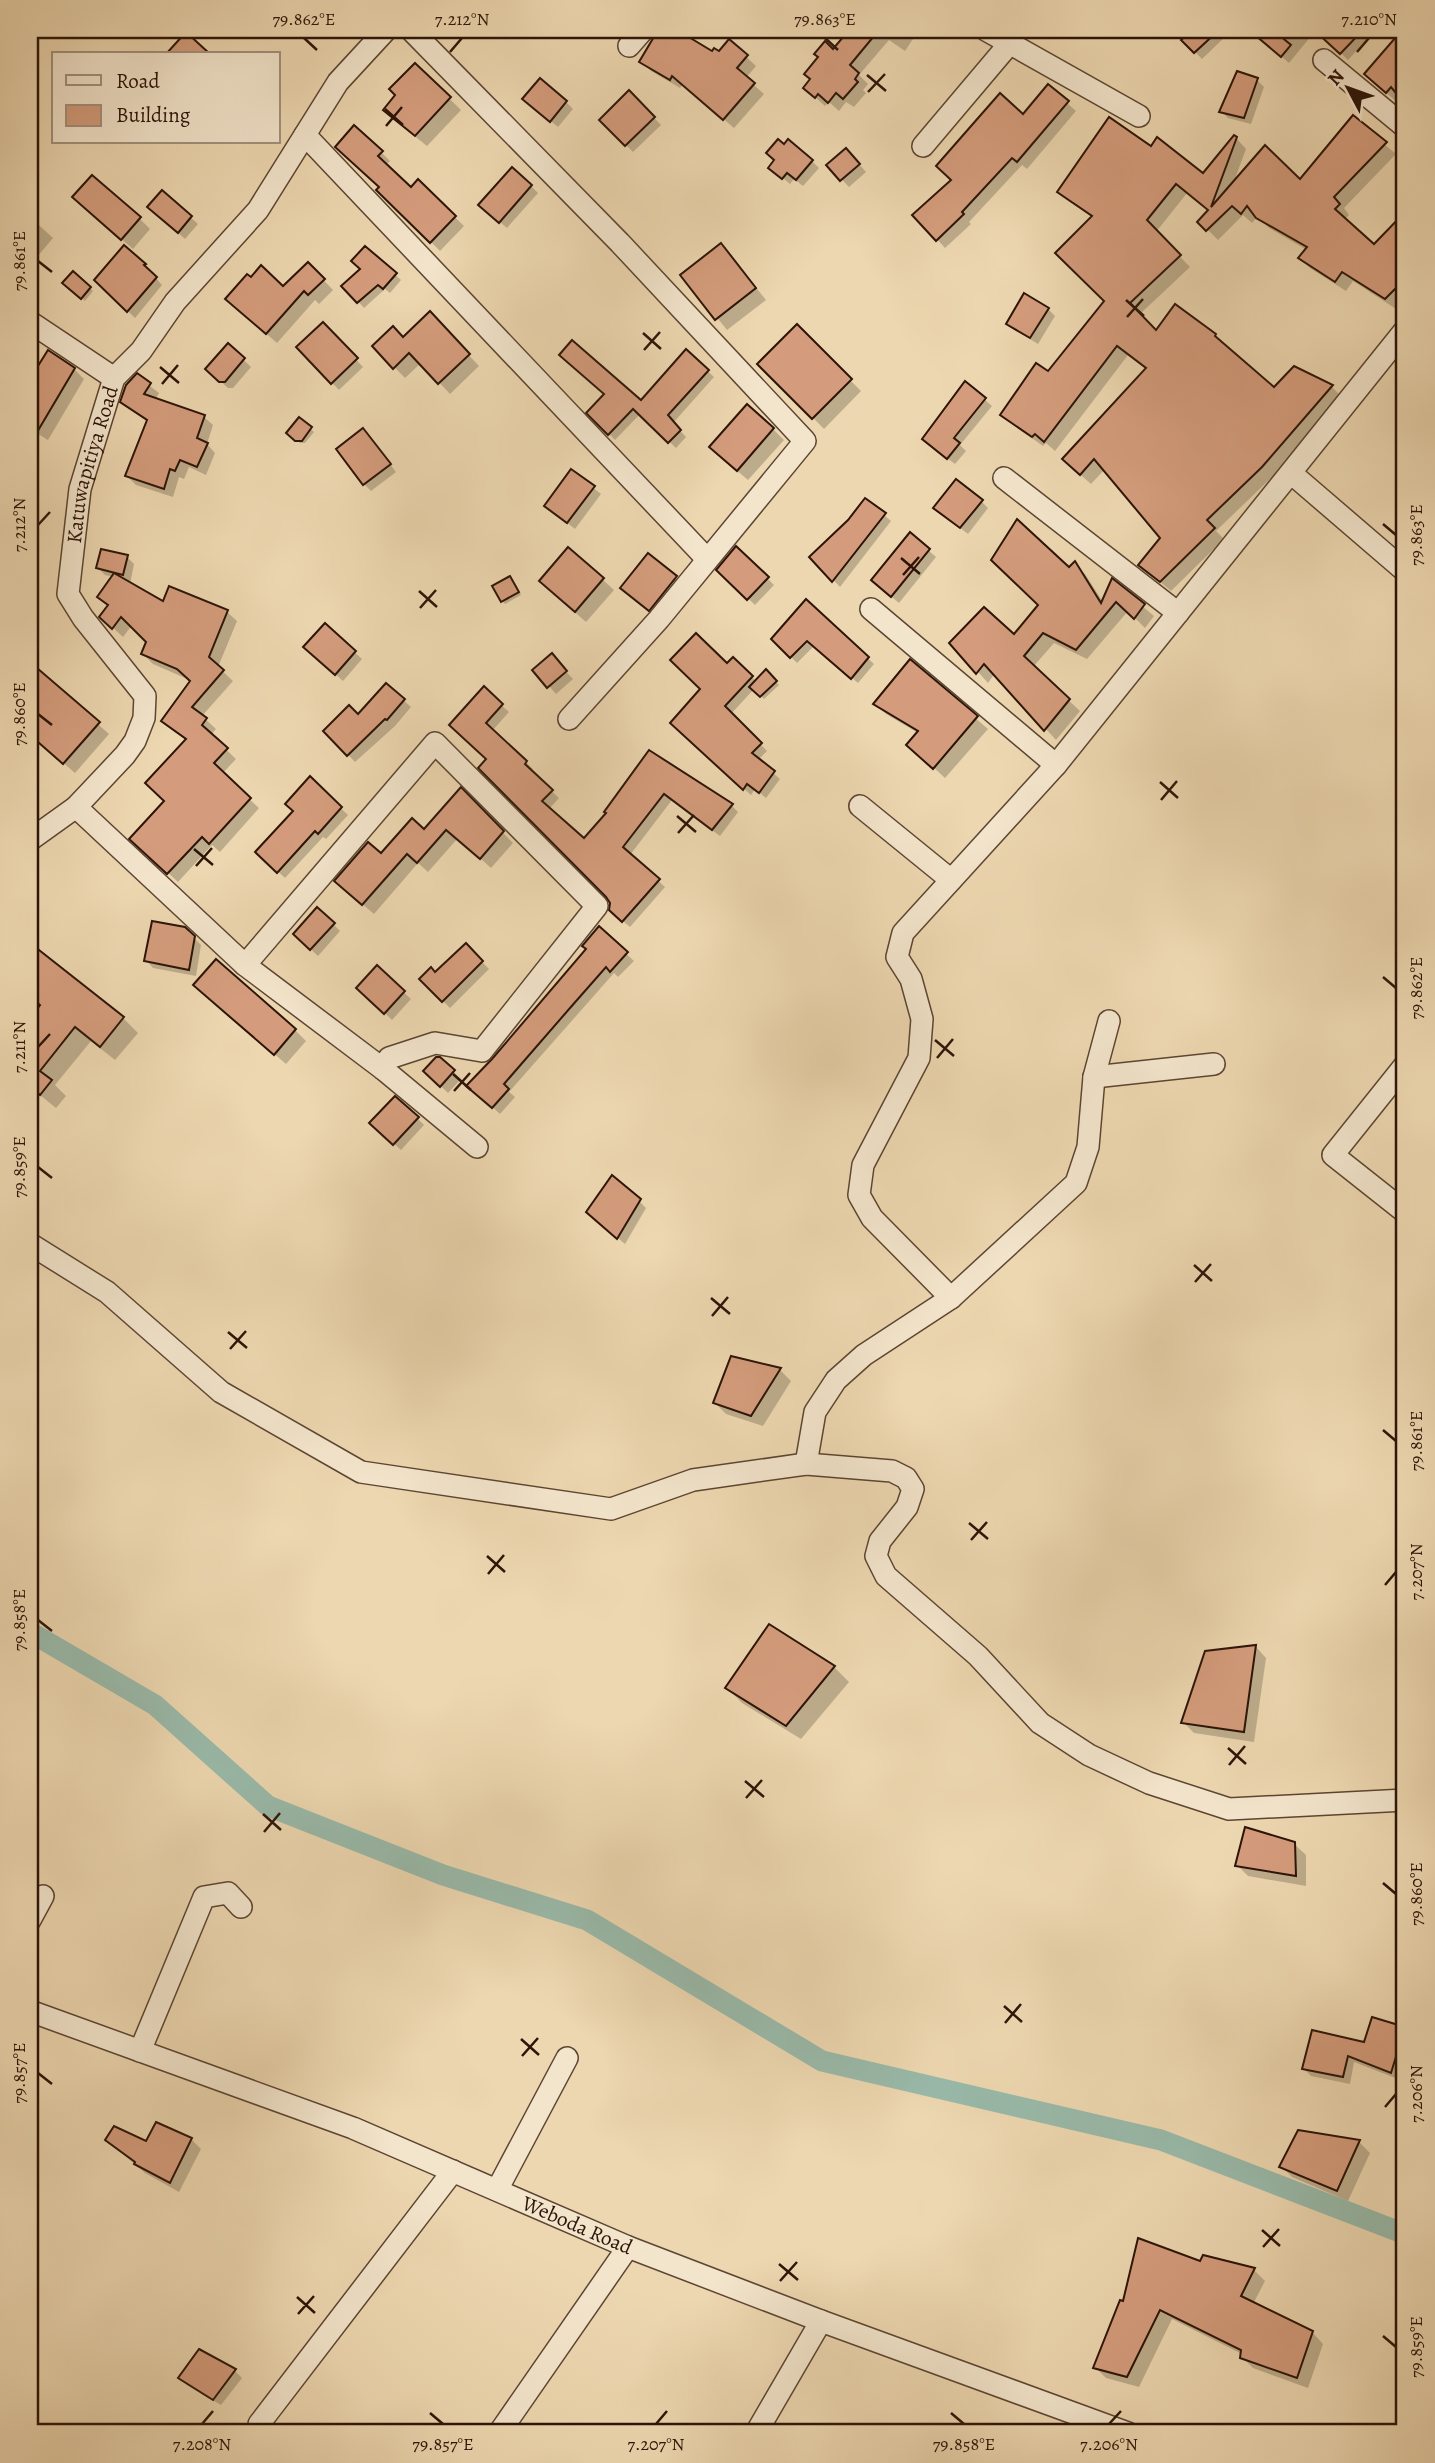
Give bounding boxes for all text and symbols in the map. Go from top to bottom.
text: 79.862°E [273,7,335,31]
text: 7.212°N [435,7,489,31]
text: 79.863°E [794,7,856,31]
text: 7.210°N [1341,7,1397,31]
legend [52,52,280,144]
north arrow [1312,52,1382,122]
text: N [1322,64,1350,91]
text: Road [116,67,160,95]
text: Building [116,101,191,129]
text: 79.861°E [7,231,31,291]
street label: Katuwapitiya Road [60,382,125,545]
text: 7.212°N [7,498,31,552]
text: 79.863°E [1404,504,1428,566]
text: 79.860°E [7,682,31,746]
text: 79.862°E [1404,957,1428,1019]
text: 7.211°N [7,1021,31,1073]
text: 79.859°E [7,1136,31,1198]
text: 79.861°E [1404,1411,1428,1471]
text: 7.207°N [1404,1543,1428,1601]
text: 79.858°E [7,1589,31,1651]
text: 79.860°E [1404,1862,1428,1926]
text: 79.857°E [7,2042,31,2104]
text: 7.206°N [1404,2065,1428,2123]
street label: Weboda Road [517,2188,638,2262]
text: 79.859°E [1404,2316,1428,2378]
text: 7.208°N [173,2432,231,2456]
text: 79.857°E [412,2432,474,2456]
text: 7.207°N [627,2432,685,2456]
text: 79.858°E [933,2432,995,2456]
text: 7.206°N [1080,2432,1138,2456]

